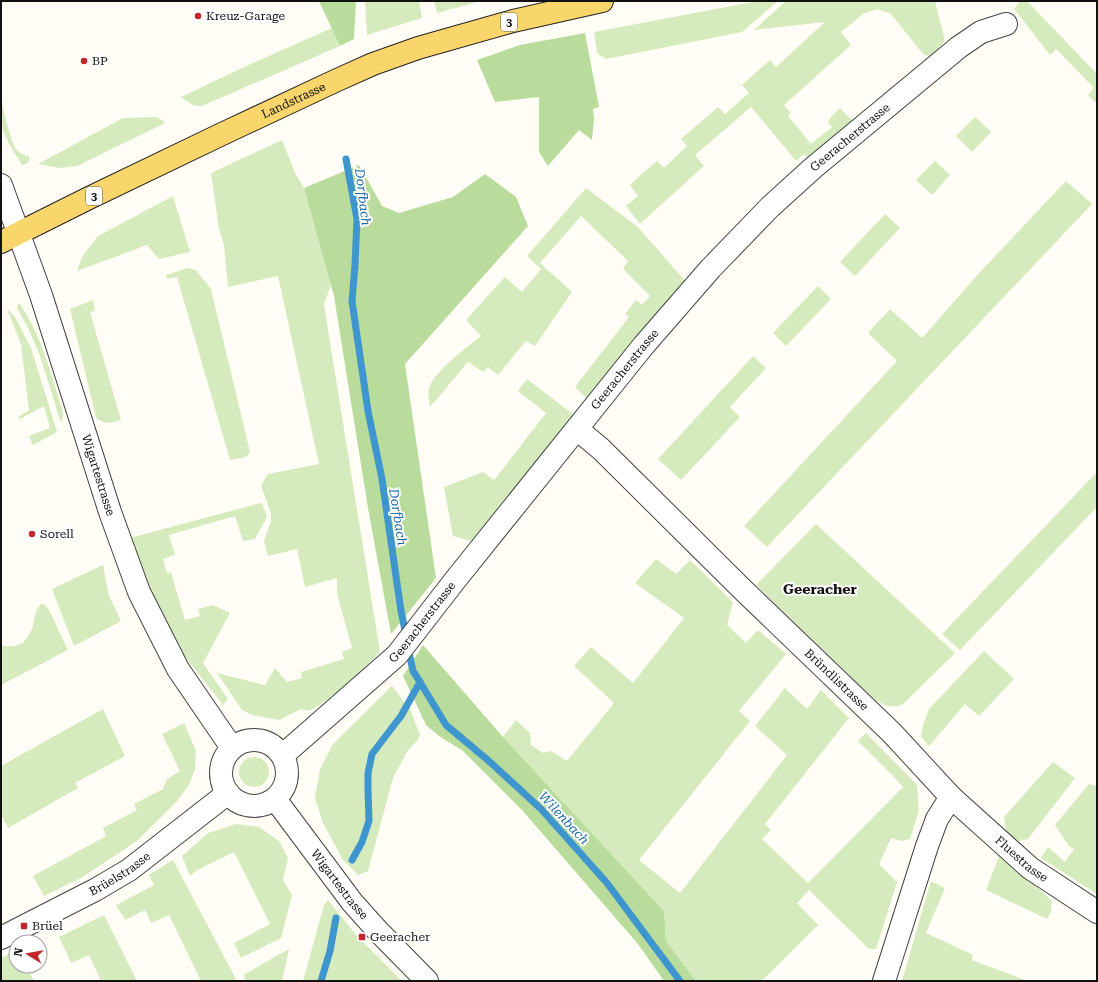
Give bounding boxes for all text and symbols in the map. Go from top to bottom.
place label: Kreuz-Garage [206,9,285,23]
marker: Kreuz-Garage [193,11,203,21]
road number: 3 [501,13,517,31]
place label: BP [92,54,108,68]
marker: BP [79,56,89,66]
street label: Landstrasse [259,79,328,121]
street label: Geeracherstrasse [807,100,893,174]
water label: Dorfbach [352,166,374,227]
road number: 3 [86,187,102,205]
street label: Geeracherstrasse [588,326,662,412]
street label: Wigartestrasse [79,433,118,518]
water label: Dorfbach [386,486,410,547]
place label: Sorell [40,527,74,541]
marker: Sorell [27,529,37,539]
street label: Geeracherstrasse [386,578,459,666]
district label: Geeracher [783,581,858,597]
street label: Bründlistrasse [802,646,872,714]
water label: Wilenbach [536,789,592,847]
street label: Fluestrasse [992,833,1051,885]
street label: Wigartestrasse [308,847,371,922]
street label: Brüelstrasse [87,849,153,899]
place label: Brüel [32,919,63,933]
marker: Brüel [19,921,29,931]
place label: Geeracher [370,930,430,944]
marker: Geeracher [357,932,367,942]
north arrow [8,934,48,974]
text: N [11,946,26,958]

